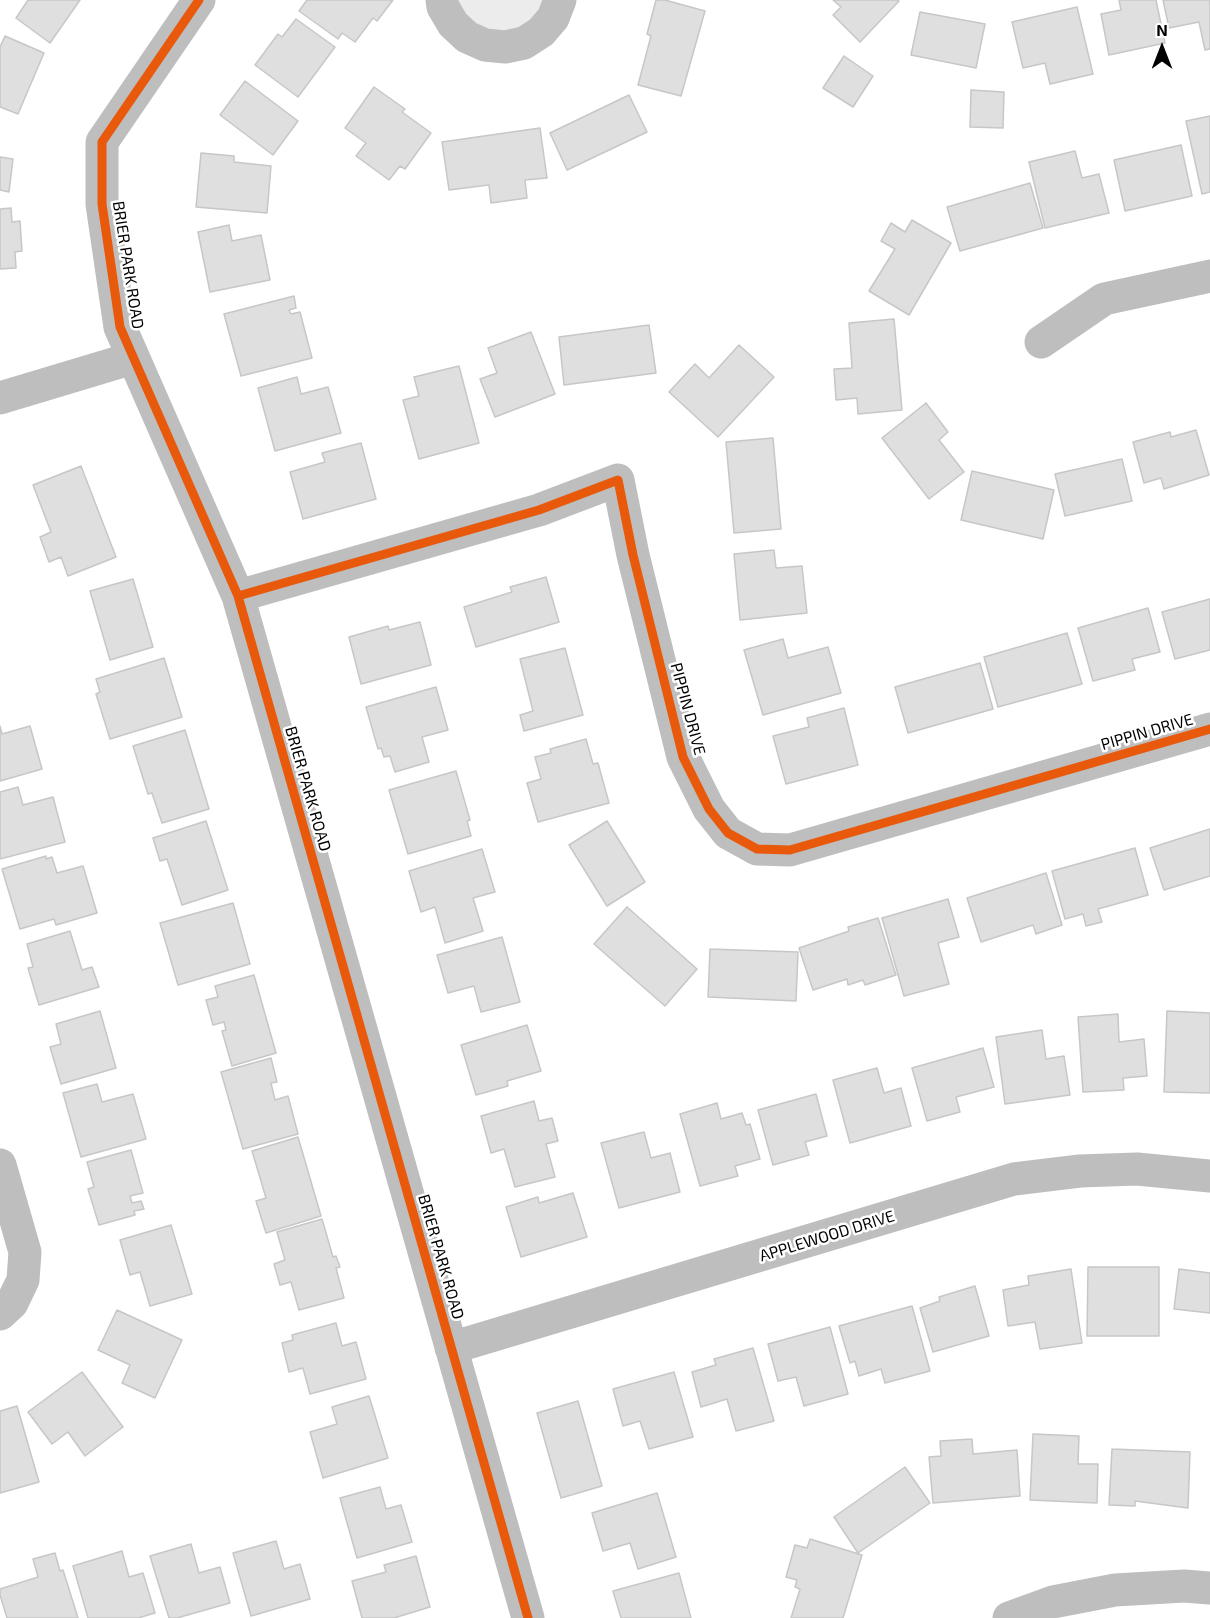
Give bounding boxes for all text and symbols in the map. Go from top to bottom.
north arrow [1132,18,1192,78]
text: N [1156,20,1168,39]
street label: BRIER PARK ROAD [108,200,148,330]
street label: PIPPIN DRIVE [666,661,710,757]
street label: PIPPIN DRIVE [1099,710,1195,754]
street label: BRIER PARK ROAD [281,724,335,854]
street label: BRIER PARK ROAD [414,1192,468,1322]
street label: APPLEWOOD DRIVE [757,1206,897,1266]

